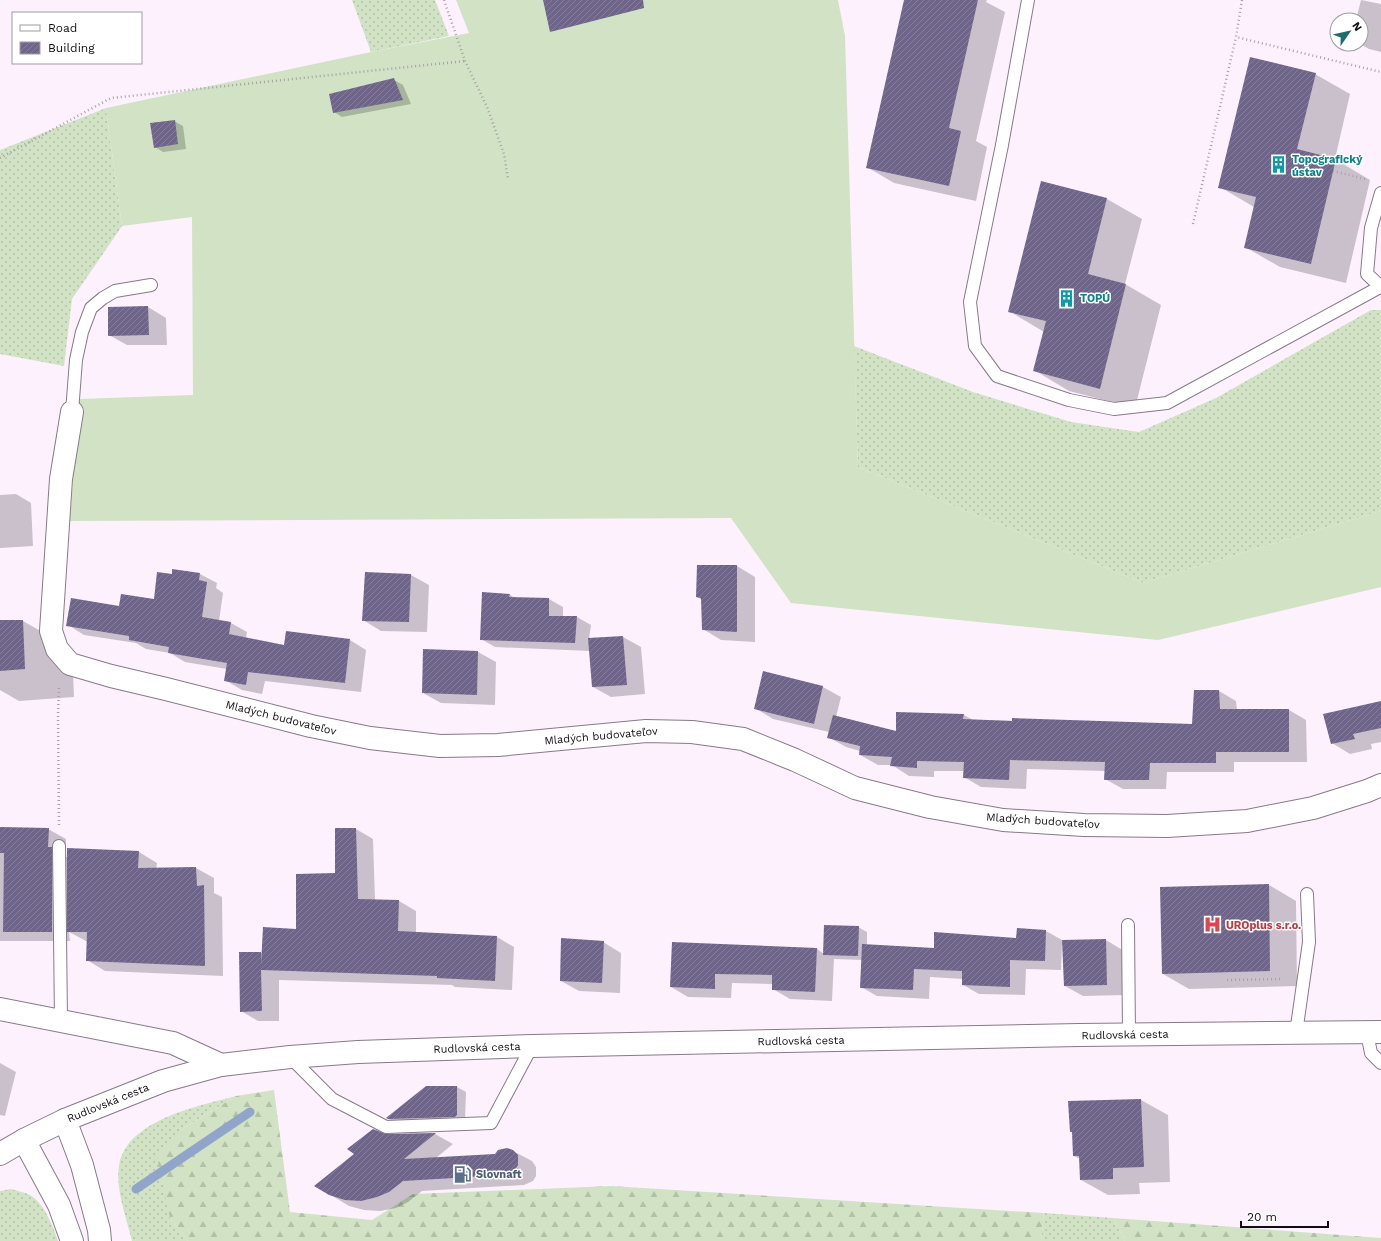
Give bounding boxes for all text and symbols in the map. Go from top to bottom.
legend [12,12,142,64]
north arrow [1329,12,1369,52]
text: N [1349,20,1365,34]
text: Road [48,21,77,35]
text: Building [48,41,95,55]
place label: Topografický ústav [1292,153,1363,179]
building icon: Topografický ústav [1269,155,1289,175]
building icon: TOPÚ [1057,288,1077,308]
place label: TOPÚ [1080,292,1110,305]
street label: Mladých budovateľov [224,698,338,738]
street label: Mladých budovateľov [544,725,658,747]
street label: Mladých budovateľov [986,811,1100,831]
hospital icon: UROplus s.r.o. [1203,915,1223,935]
place label: UROplus s.r.o. [1226,919,1301,932]
street label: Rudlovská cesta [1081,1028,1169,1042]
street label: Rudlovská cesta [757,1034,845,1048]
street label: Rudlovská cesta [433,1040,521,1056]
street label: Rudlovská cesta [65,1081,151,1125]
fuel station icon: Slovnaft [453,1164,473,1184]
place label: Slovnaft [476,1168,522,1181]
scale bar [1241,1203,1328,1229]
text: 20 m [1247,1210,1277,1224]

